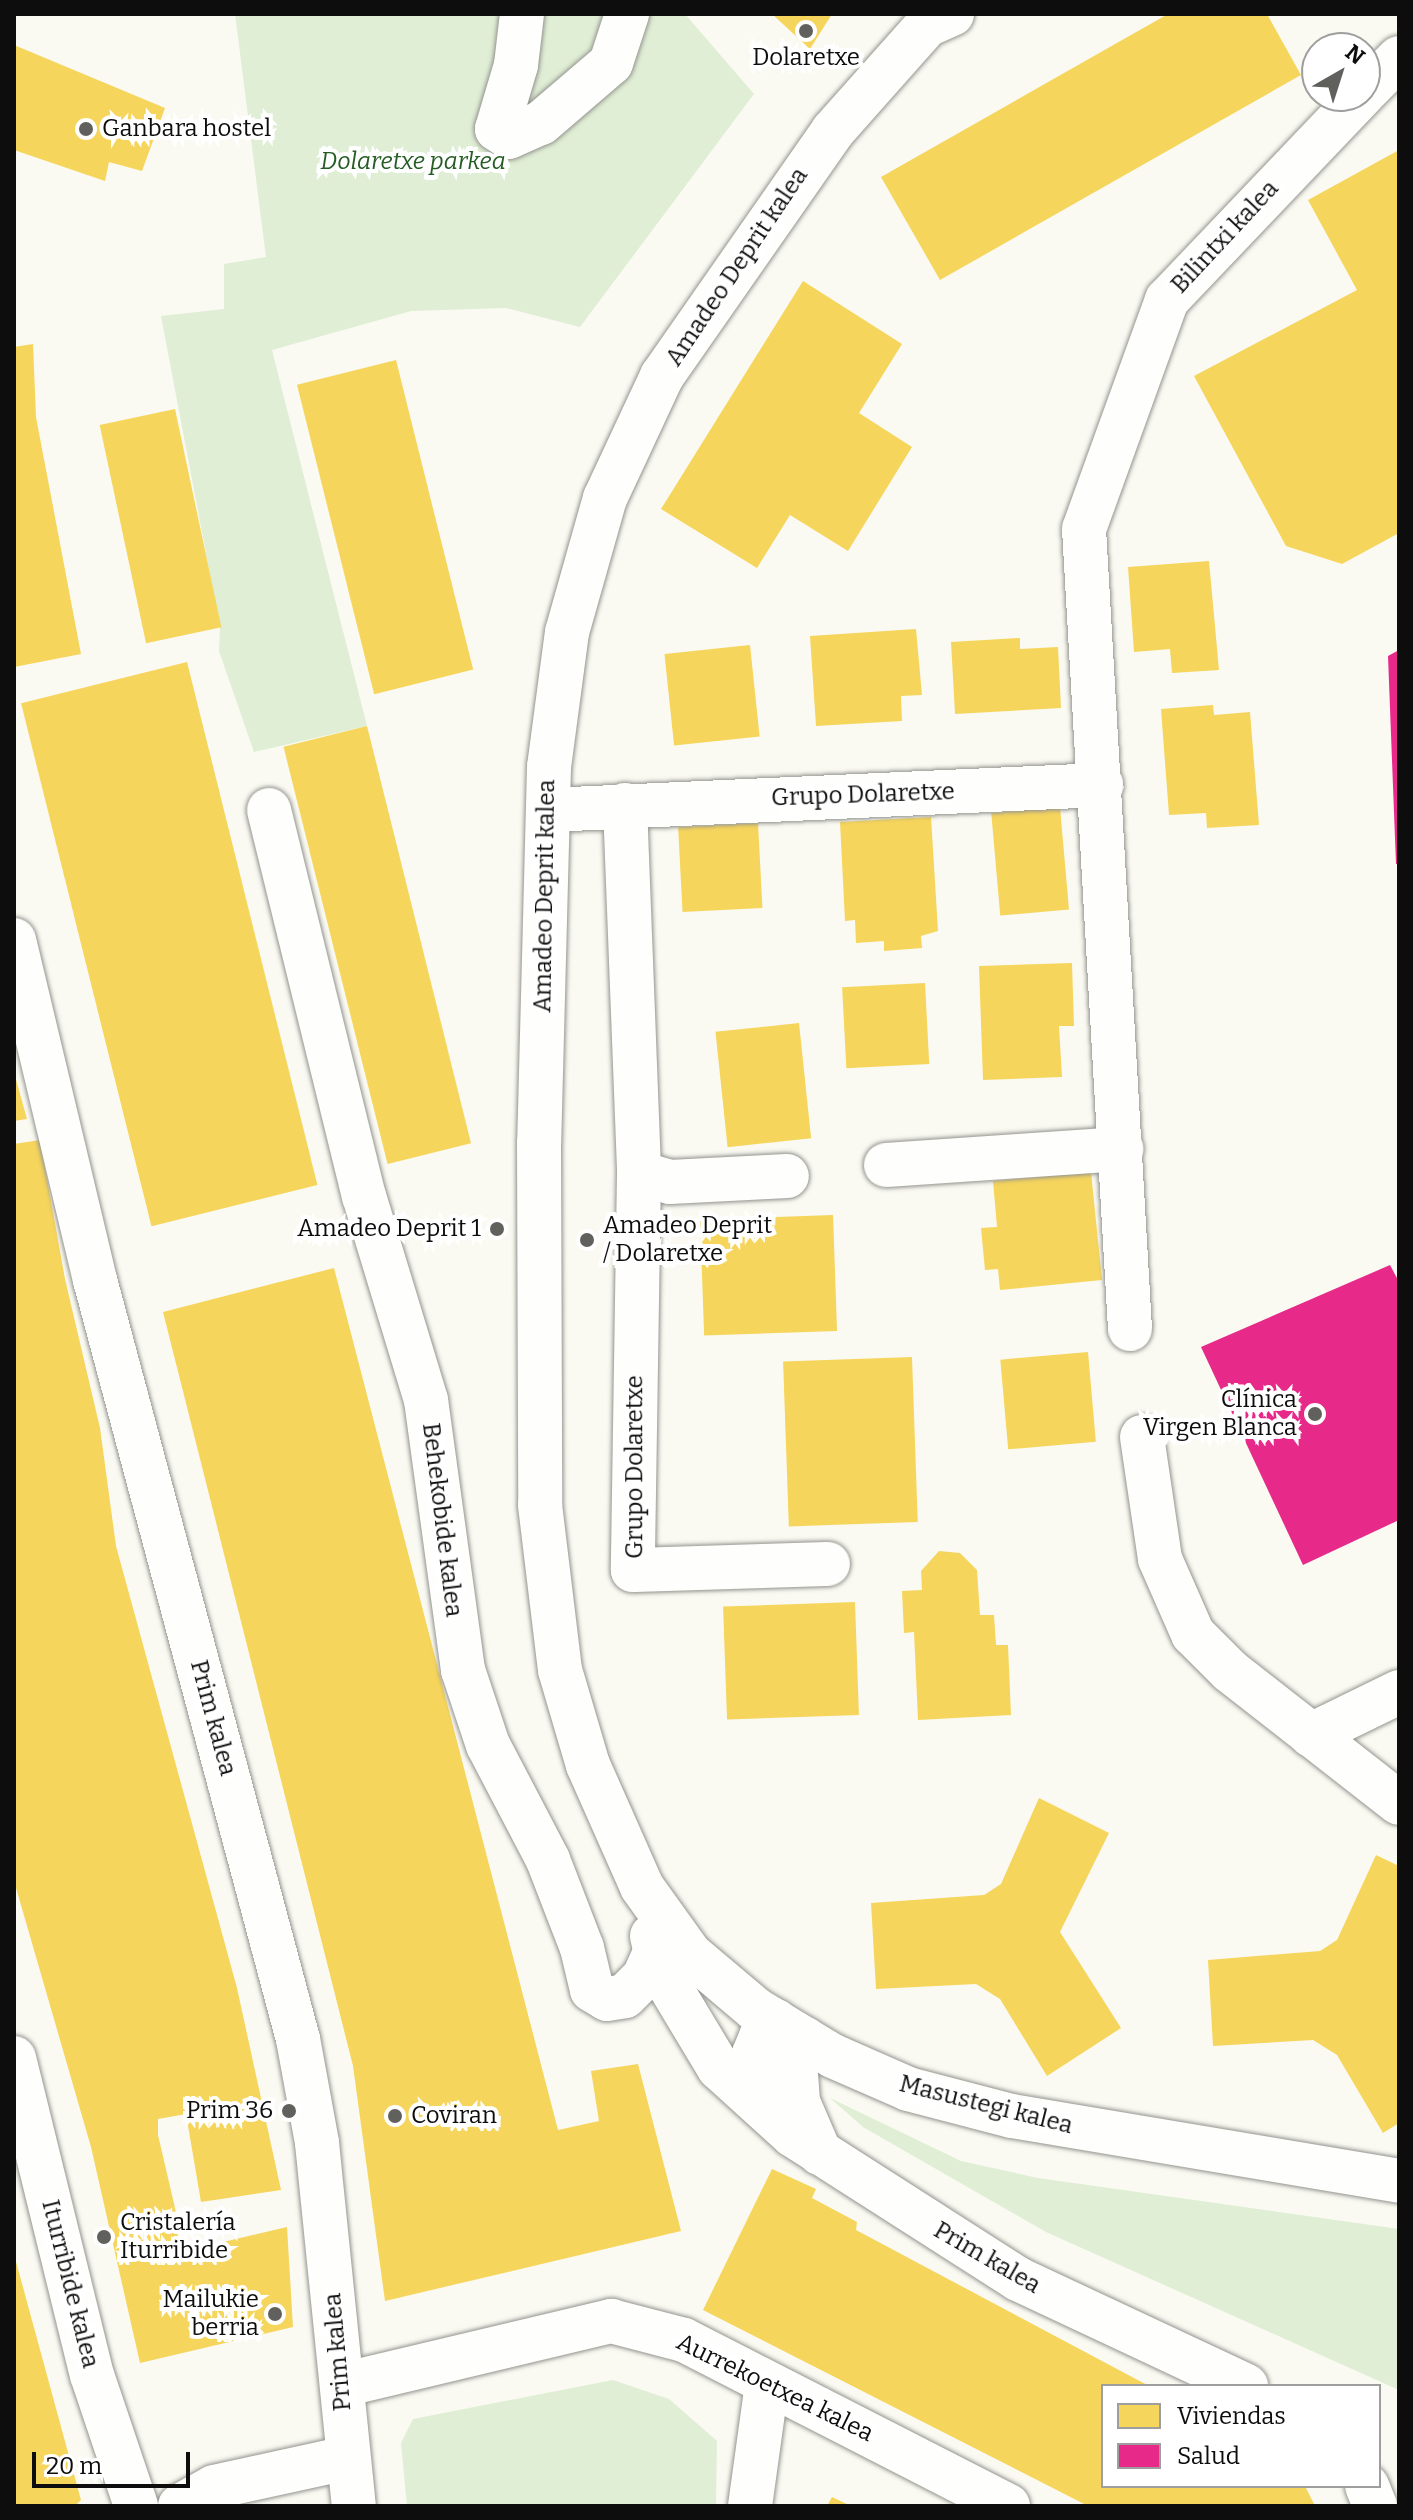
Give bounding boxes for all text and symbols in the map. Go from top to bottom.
marker: Dolaretxe [797,22,815,40]
north arrow [1301,32,1381,112]
text: N [1340,39,1370,70]
place label: Dolaretxe [752,44,860,72]
place label: Ganbara hostel [102,115,271,143]
marker: Ganbara hostel [77,120,95,138]
park label: Dolaretxe parkea [320,148,506,176]
street label: Amadeo Deprit kalea [660,162,814,372]
street label: Bilintxi kalea [1165,175,1285,299]
street label: Grupo Dolaretxe [771,777,955,813]
street label: Amadeo Deprit kalea [529,779,561,1013]
place label: Amadeo Deprit / Dolaretxe [603,1212,772,1268]
place label: Amadeo Deprit 1 [297,1215,481,1243]
marker: Amadeo Deprit 1 [488,1220,506,1238]
marker: Amadeo Deprit / Dolaretxe [578,1231,596,1249]
street label: Grupo Dolaretxe [621,1375,649,1559]
place label: Clínica Virgen Blanca [1143,1386,1297,1442]
marker: Clínica Virgen Blanca [1304,1403,1326,1425]
street label: Behekobide kalea [416,1421,468,1619]
street label: Prim kalea [184,1657,242,1779]
street label: Masustegi kalea [896,2070,1076,2140]
place label: Prim 36 [186,2097,273,2125]
marker: Prim 36 [280,2102,298,2120]
place label: Coviran [411,2102,497,2130]
marker: Coviran [386,2107,404,2125]
street label: Iturribide kalea [35,2197,105,2371]
place label: Cristalería Iturribide [120,2209,236,2265]
street label: Prim kalea [929,2216,1045,2300]
marker: Cristalería Iturribide [95,2228,113,2246]
place label: Mailukie berria [162,2286,259,2342]
street label: Prim kalea [318,2292,358,2412]
marker: Mailukie berria [266,2305,284,2323]
street label: Aurrekoetxea kalea [672,2328,878,2448]
legend [1101,2384,1381,2488]
text: Viviendas [1177,2402,1286,2430]
scale bar [36,2436,194,2486]
text: Salud [1177,2442,1240,2470]
text: 20 m [46,2452,102,2480]

